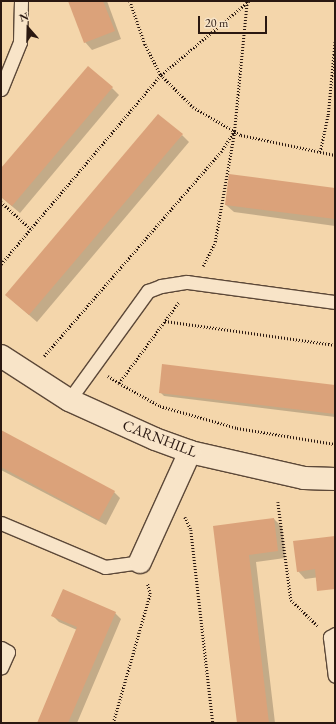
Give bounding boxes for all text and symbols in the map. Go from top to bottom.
north arrow [8,8,48,48]
scale bar [200,8,269,34]
text: N [17,9,30,25]
text: 20 m [205,15,228,31]
street label: CARNHILL [120,416,200,460]

